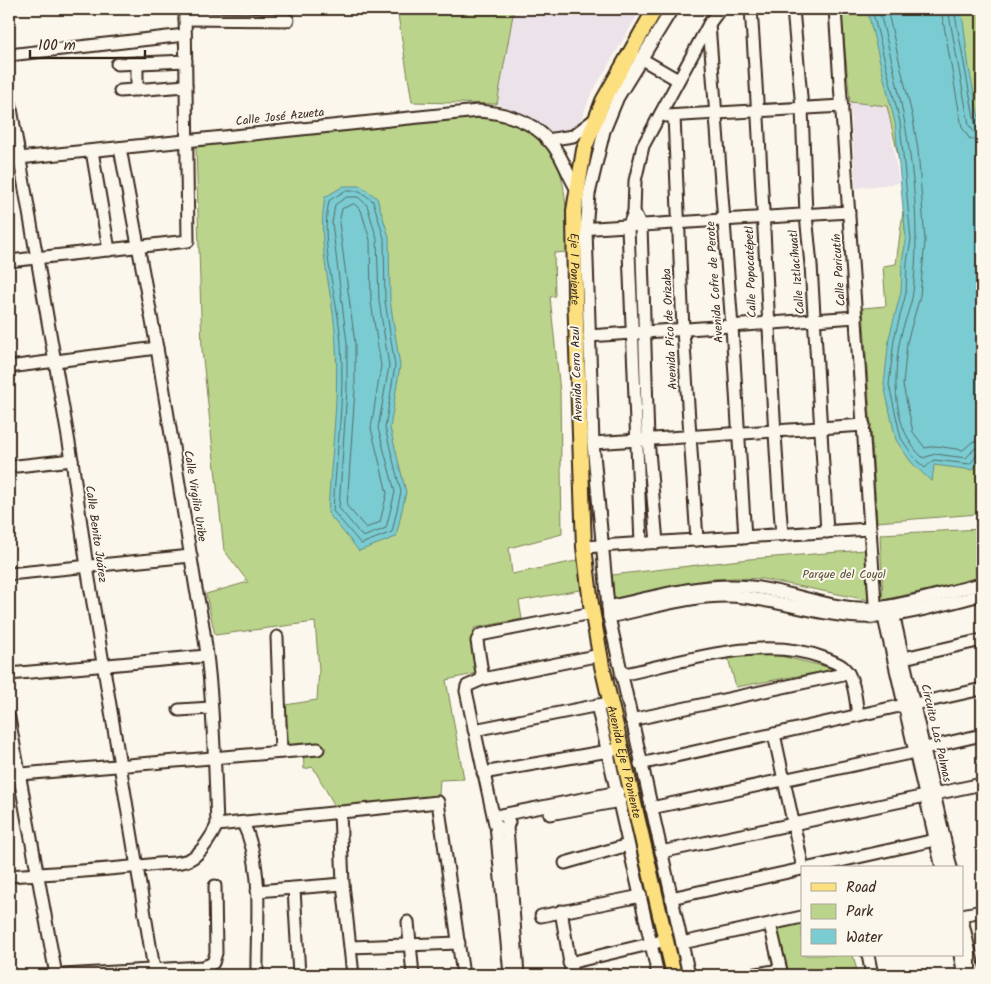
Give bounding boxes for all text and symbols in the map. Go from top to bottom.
scale bar [30,28,145,60]
text: 100 m [38,34,76,58]
street label: Calle José Azueta [235,103,326,131]
street label: Avenida Cofre de Perote [701,220,729,344]
street label: Calle Popocatépetl [740,226,762,318]
street label: Calle Iztlacíhuatl [784,229,810,315]
street label: Eje 1 Poniente [565,233,585,306]
street label: Calle Paricutín [827,233,851,307]
street label: Avenida Pico de Orizaba [657,267,683,390]
street label: Avenida Cerro Azul [566,326,588,422]
street label: Calle Virgilio Uribe [178,449,212,544]
street label: Calle Benito Juárez [80,484,112,584]
park label: Parque del Coyol [802,565,886,584]
street label: Circuito Las Palmas [915,682,957,784]
street label: Avenida Eje 1 Poniente [602,703,647,821]
legend [801,866,964,956]
text: Road [846,876,877,900]
text: Park [846,900,874,924]
text: Water [846,926,883,950]

